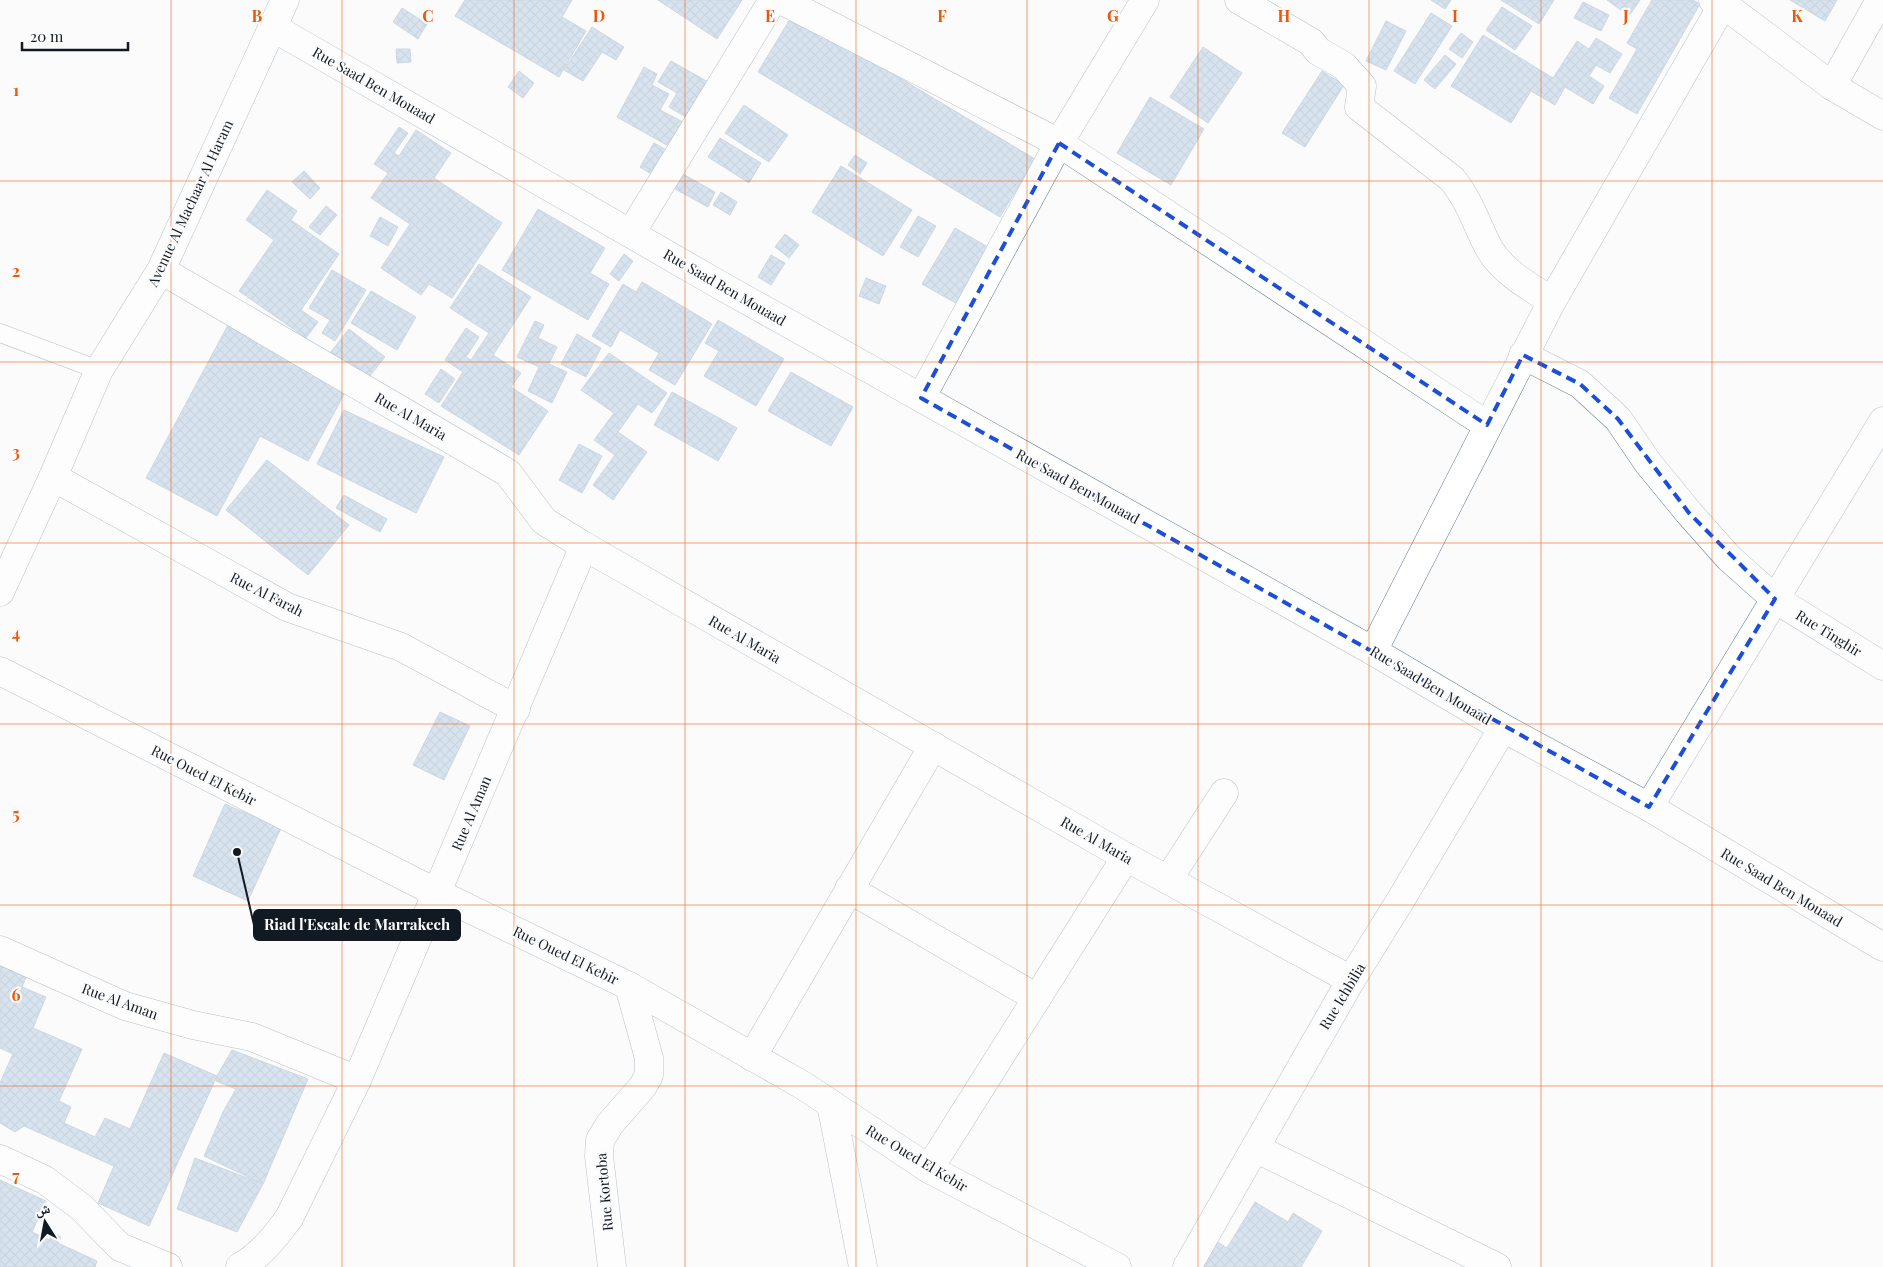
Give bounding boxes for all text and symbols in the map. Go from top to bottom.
text: B [252,5,263,26]
text: C [422,5,434,26]
text: D [593,5,605,26]
text: E [765,5,775,26]
text: F [937,5,947,26]
text: G [1107,5,1119,26]
text: H [1278,5,1291,26]
text: I [1452,5,1458,26]
text: J [1622,5,1629,26]
text: K [1791,5,1803,26]
scale bar [22,20,129,52]
text: 20 m [30,26,64,46]
street label: Rue Saad Ben Mouaad [309,42,439,128]
text: 1 [13,79,19,100]
street label: Avenue Al Machaar Al Haram [143,116,237,290]
street label: Rue Saad Ben Mouaad [660,244,790,330]
text: 2 [12,260,20,281]
street label: Rue Al Maria [372,388,450,444]
text: 3 [12,441,20,462]
street label: Rue Saad Ben Mouaad [1013,444,1143,528]
street label: Rue Al Farah [227,567,308,621]
street label: Rue Tinghir [1792,605,1866,661]
street label: Rue Al Maria [706,611,784,667]
text: 4 [12,622,20,643]
street label: Rue Saad Ben Mouaad [1367,641,1495,729]
street label: Rue Oued El Kebir [148,740,260,810]
street label: Rue Al Aman [447,772,496,853]
text: 5 [12,803,20,824]
street label: Rue Al Maria [1058,812,1136,868]
street label: Rue Saad Ben Mouaad [1718,843,1846,931]
callout: Riad l'Escale de Marrakech [254,910,460,940]
text: Riad l'Escale de Marrakech [264,914,450,934]
street label: Rue Oued El Kebir [510,921,623,989]
street label: Rue Ichbilia [1315,959,1369,1033]
street label: Rue Al Aman [79,978,161,1024]
text: 6 [12,984,21,1005]
street label: Rue Oued El Kebir [863,1120,972,1196]
street label: Rue Kortoba [591,1152,617,1232]
text: 7 [12,1165,20,1186]
north arrow [20,1197,70,1247]
text: ش [33,1198,52,1219]

